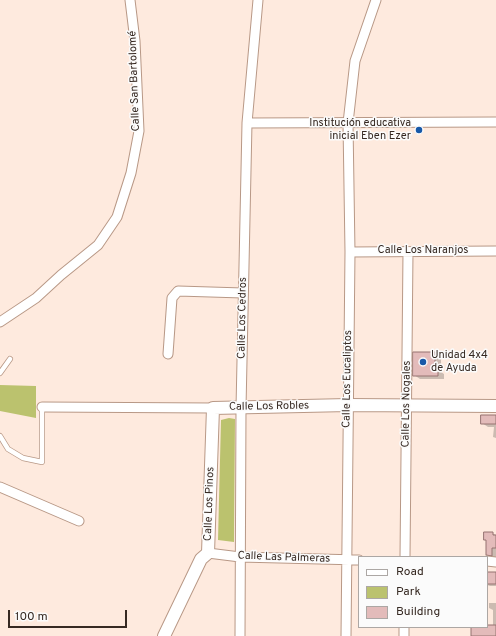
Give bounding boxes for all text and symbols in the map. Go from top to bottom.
street label: Calle San Bartolomé [127,30,143,132]
place label: Institución educativa inicial Eben Ezer [309,117,411,143]
marker: Institución educativa inicial Eben Ezer [414,125,424,135]
street label: Calle Los Naranjos [378,244,468,258]
street label: Calle Los Cedros [236,277,250,359]
street label: Calle Los Eucaliptos [341,330,355,428]
place label: Unidad 4x4 de Ayuda [431,349,488,375]
marker: Unidad 4x4 de Ayuda [418,357,428,367]
street label: Calle Los Nogales [400,360,414,448]
street label: Calle Los Robles [229,400,309,414]
street label: Calle Los Pinos [202,467,218,541]
street label: Calle Las Palmeras [237,550,331,566]
legend [358,556,488,628]
text: Road [396,564,424,580]
text: Park [396,584,421,600]
scale bar [10,602,129,628]
text: Building [396,604,440,620]
text: 100 m [15,609,48,625]

